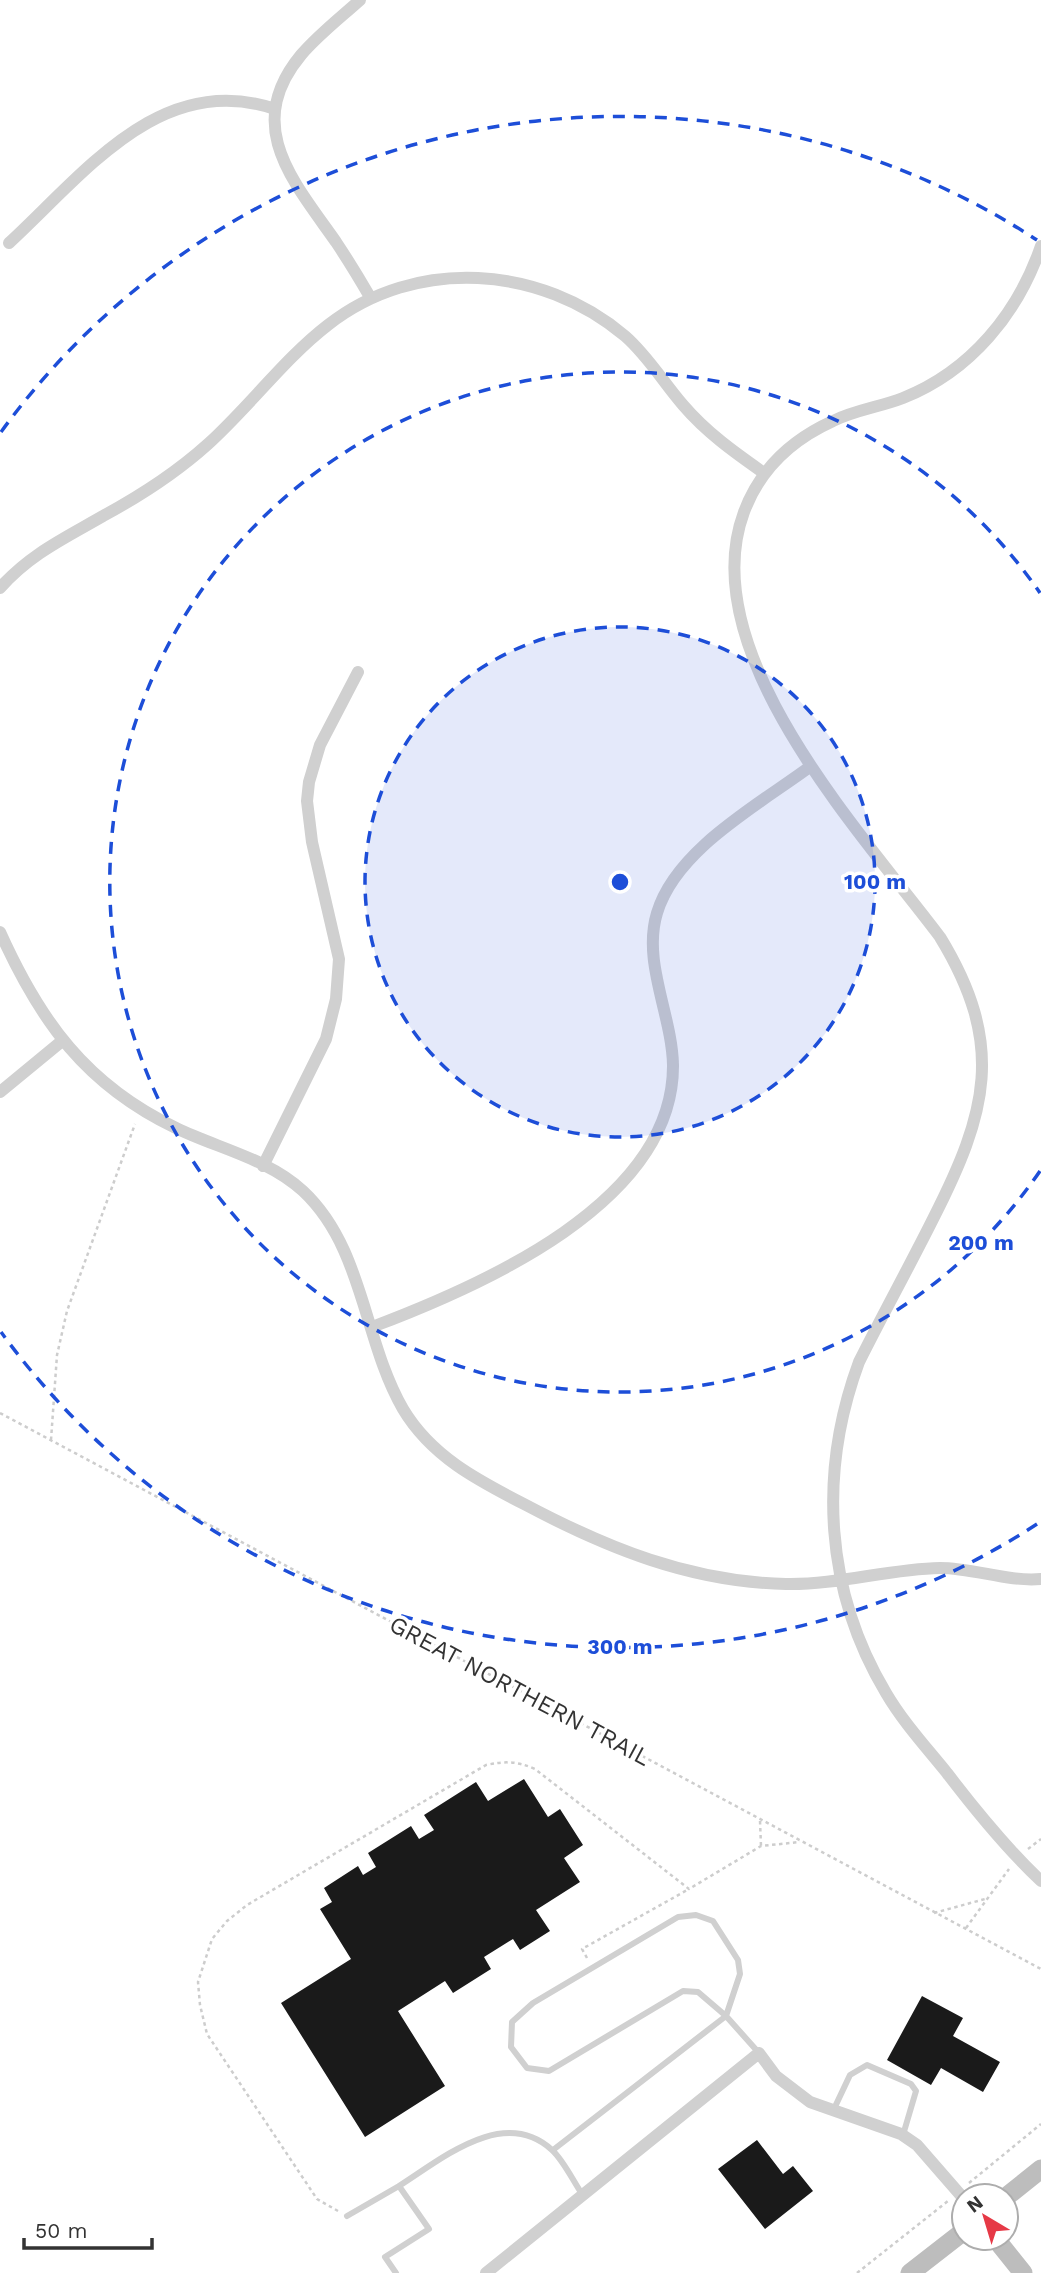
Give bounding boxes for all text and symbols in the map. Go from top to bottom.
text: 100 m [844,869,906,894]
centre of rings [608,870,632,894]
text: 200 m [948,1230,1014,1255]
street label: GREAT NORTHERN TRAIL [385,1610,655,1772]
text: 300 m [587,1634,653,1659]
north arrow [950,2182,1020,2252]
text: N [962,2191,987,2217]
scale bar [24,2206,152,2250]
text: 50 m [35,2218,87,2243]

